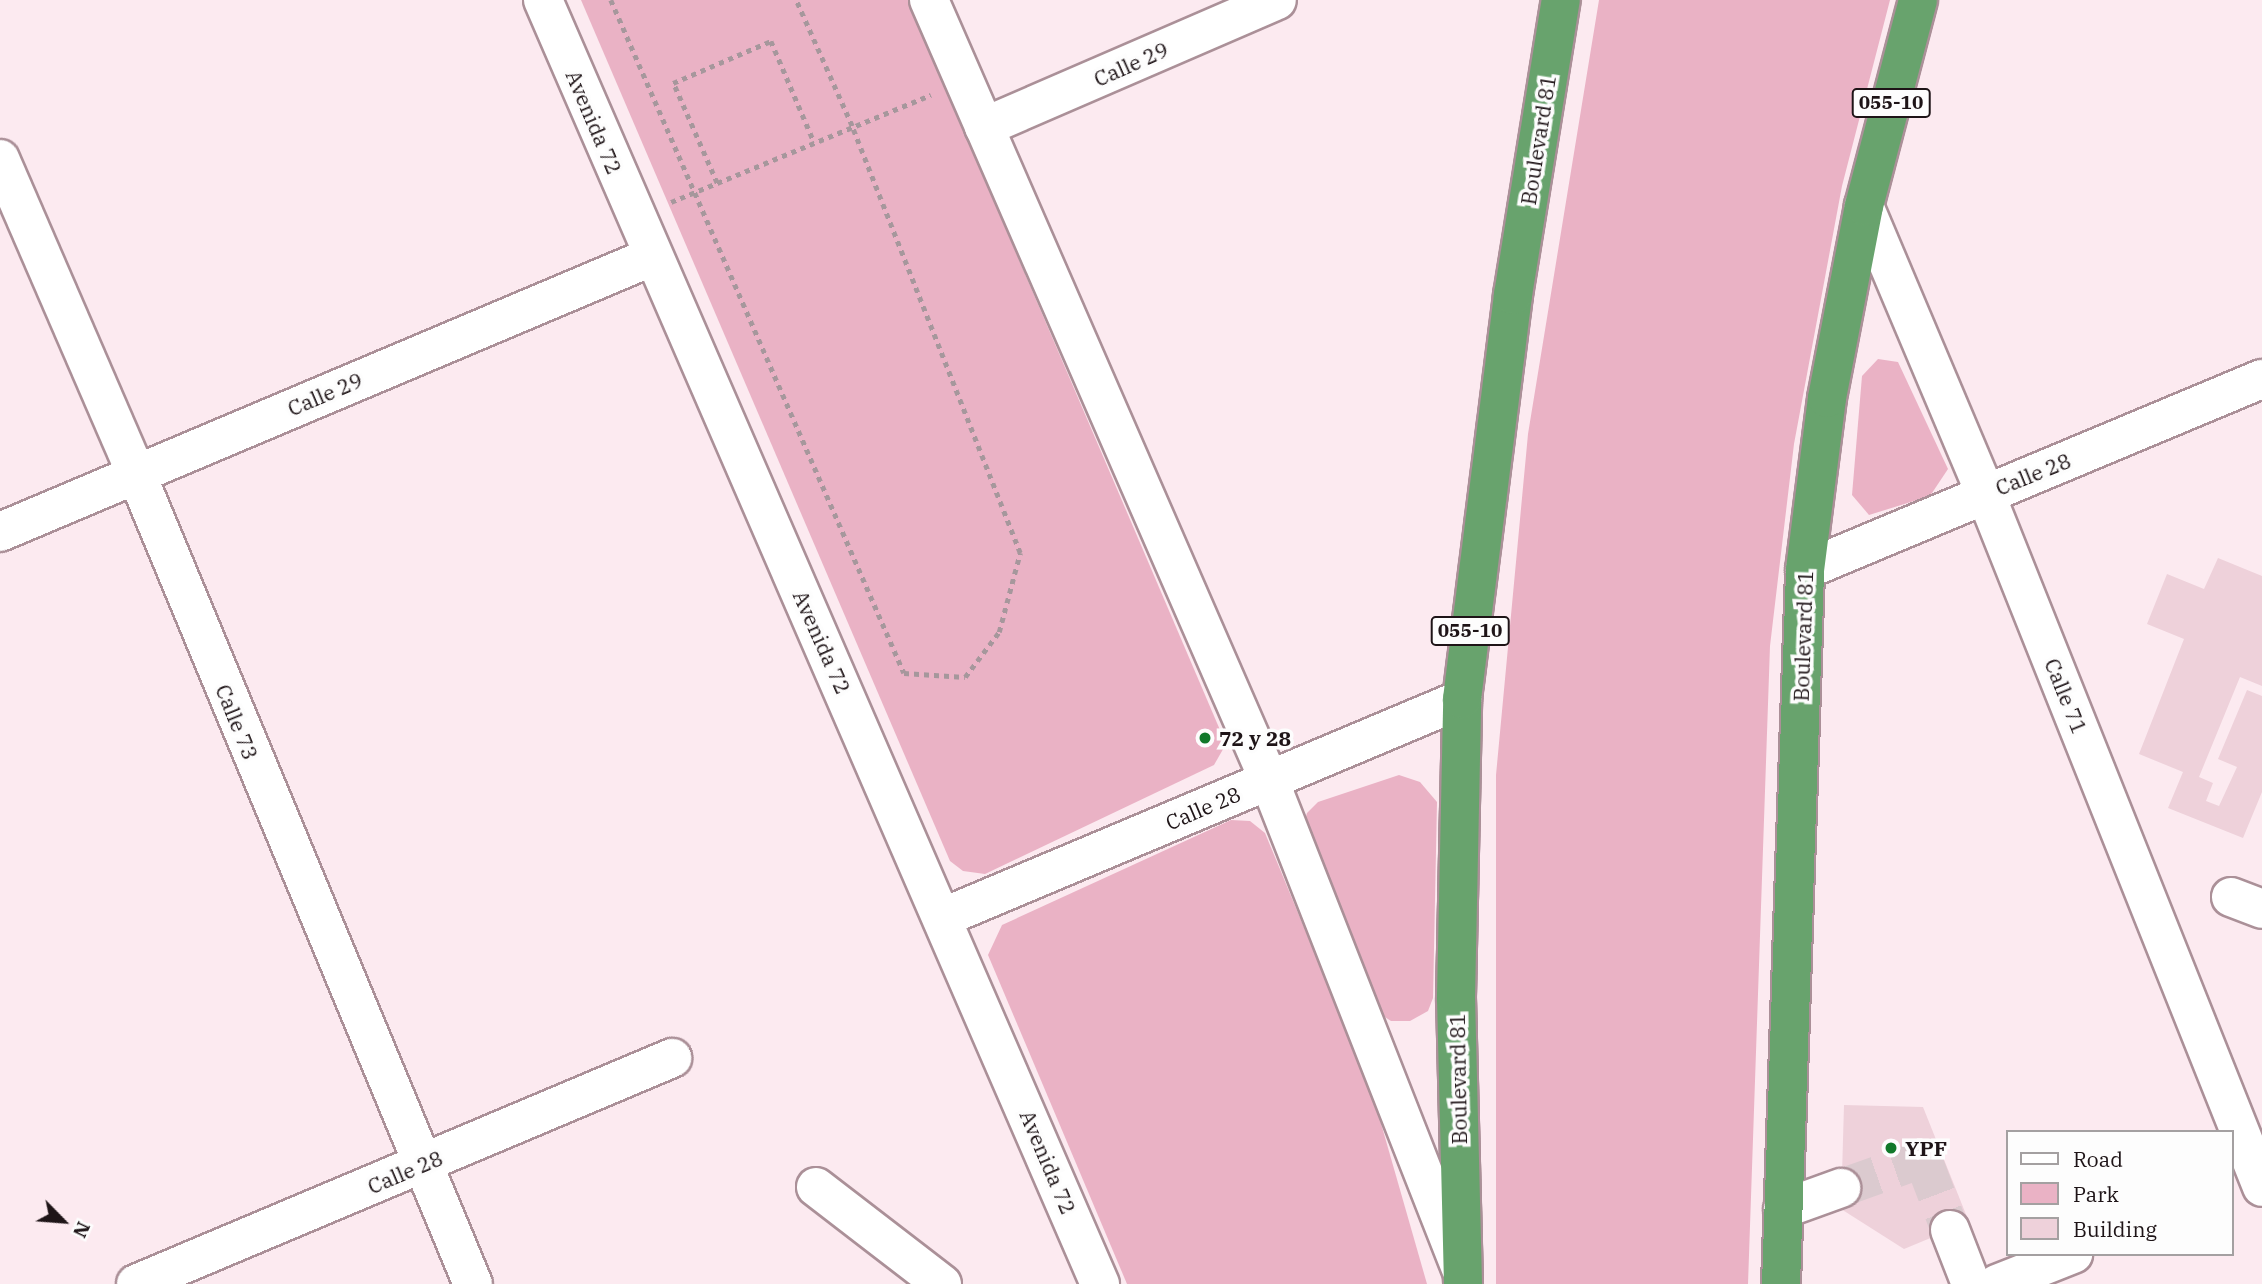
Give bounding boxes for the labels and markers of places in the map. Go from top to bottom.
place label: 72 y 28 [1219,725,1291,751]
marker: 72 y 28 [1197,730,1213,746]
place label: YPF [1905,1135,1947,1161]
marker: YPF [1883,1140,1899,1156]

